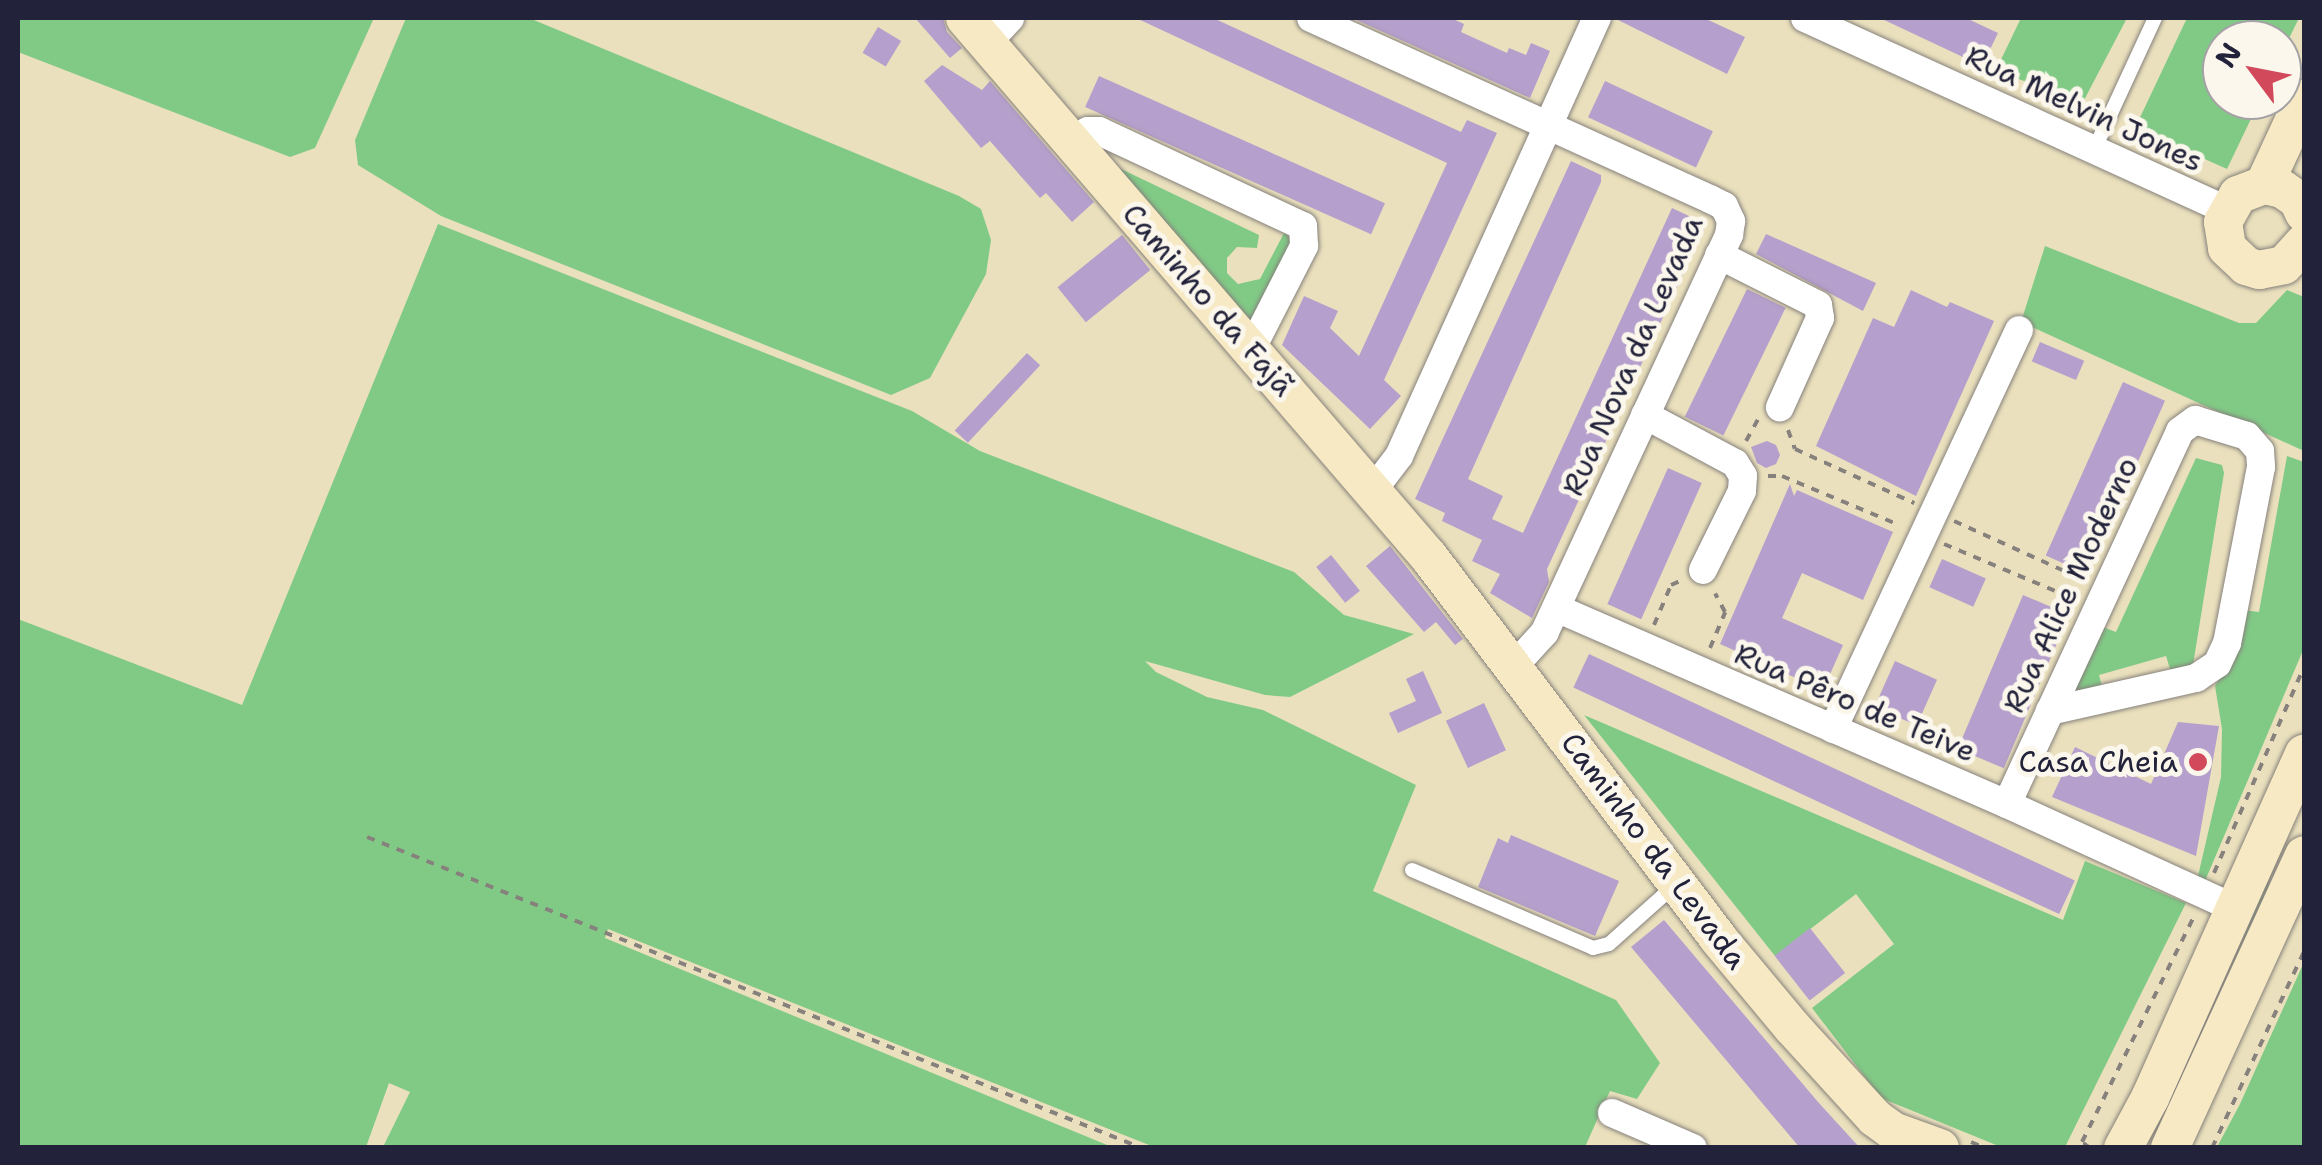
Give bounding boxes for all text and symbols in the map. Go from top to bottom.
north arrow [2202,20,2302,120]
text: N [2206,36,2250,75]
street label: Rua Melvin Jones [1960,38,2208,180]
street label: Caminho da Fajã [1115,196,1301,404]
street label: Rua Nova da Levada [1555,211,1711,501]
street label: Rua Alice Moderno [1996,452,2146,718]
street label: Rua Pêro de Teive [1729,636,1981,770]
street label: Caminho da Levada [1553,726,1755,976]
place label: Casa Cheia [2019,744,2178,780]
marker: Casa Cheia [2187,751,2209,773]

